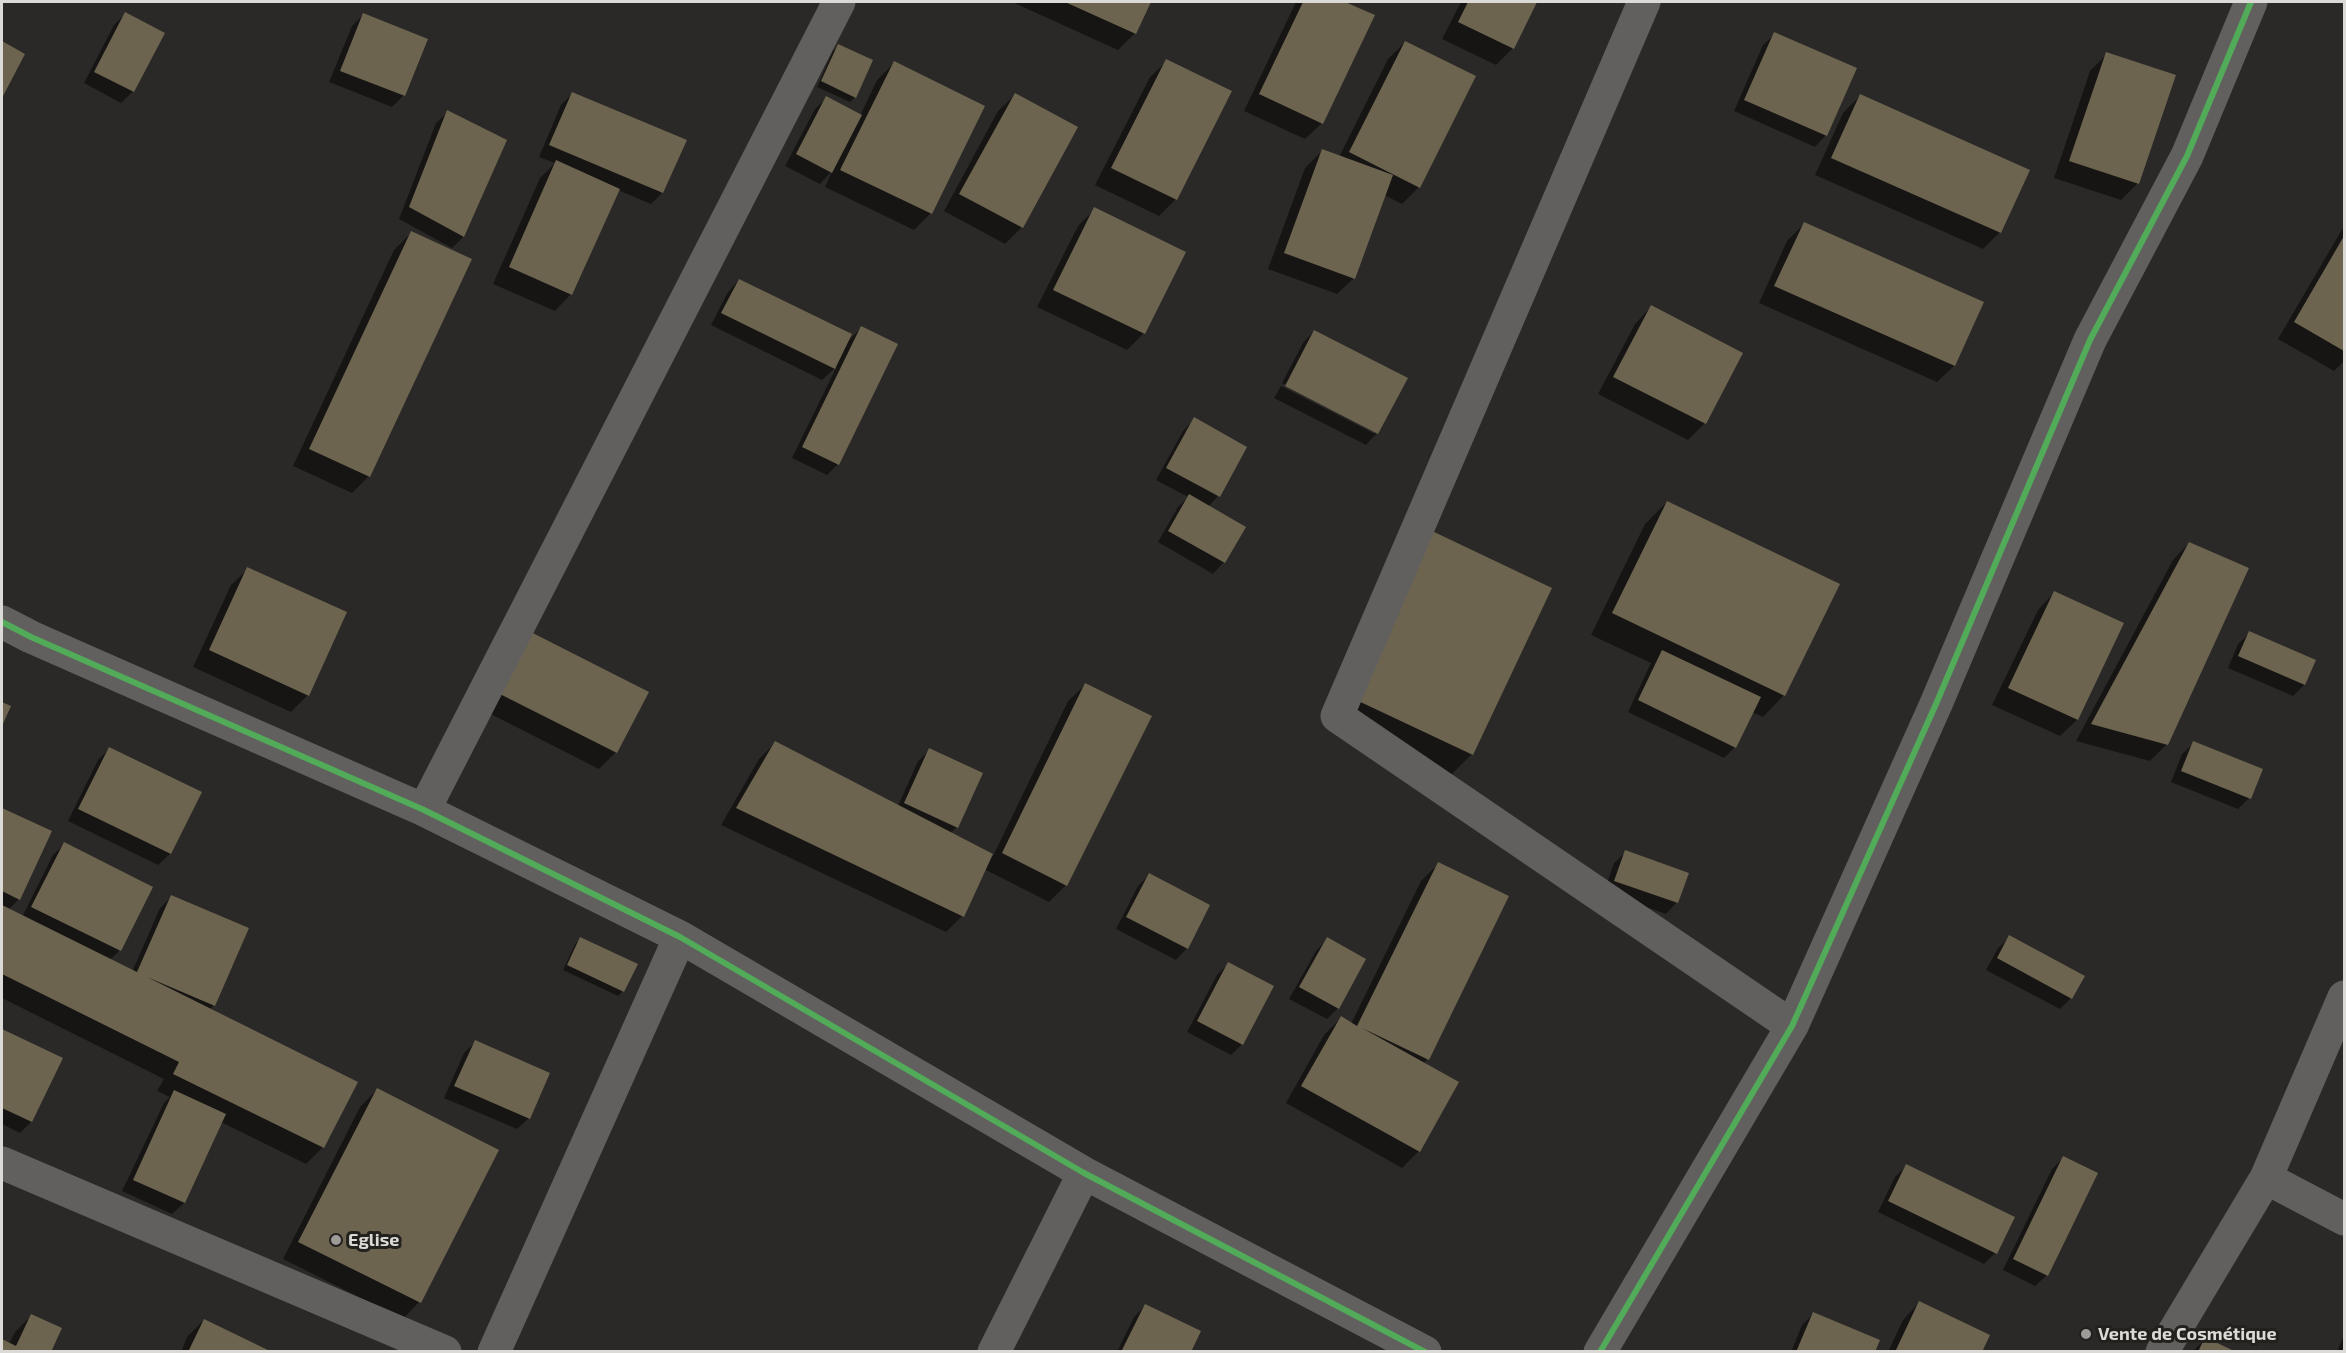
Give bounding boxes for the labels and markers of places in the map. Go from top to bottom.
place label: Eglise [348,1229,399,1251]
marker: Eglise [329,1233,343,1247]
place label: Vente de Cosmétique [2098,1323,2277,1345]
marker: Vente de Cosmétique [2079,1327,2093,1341]

